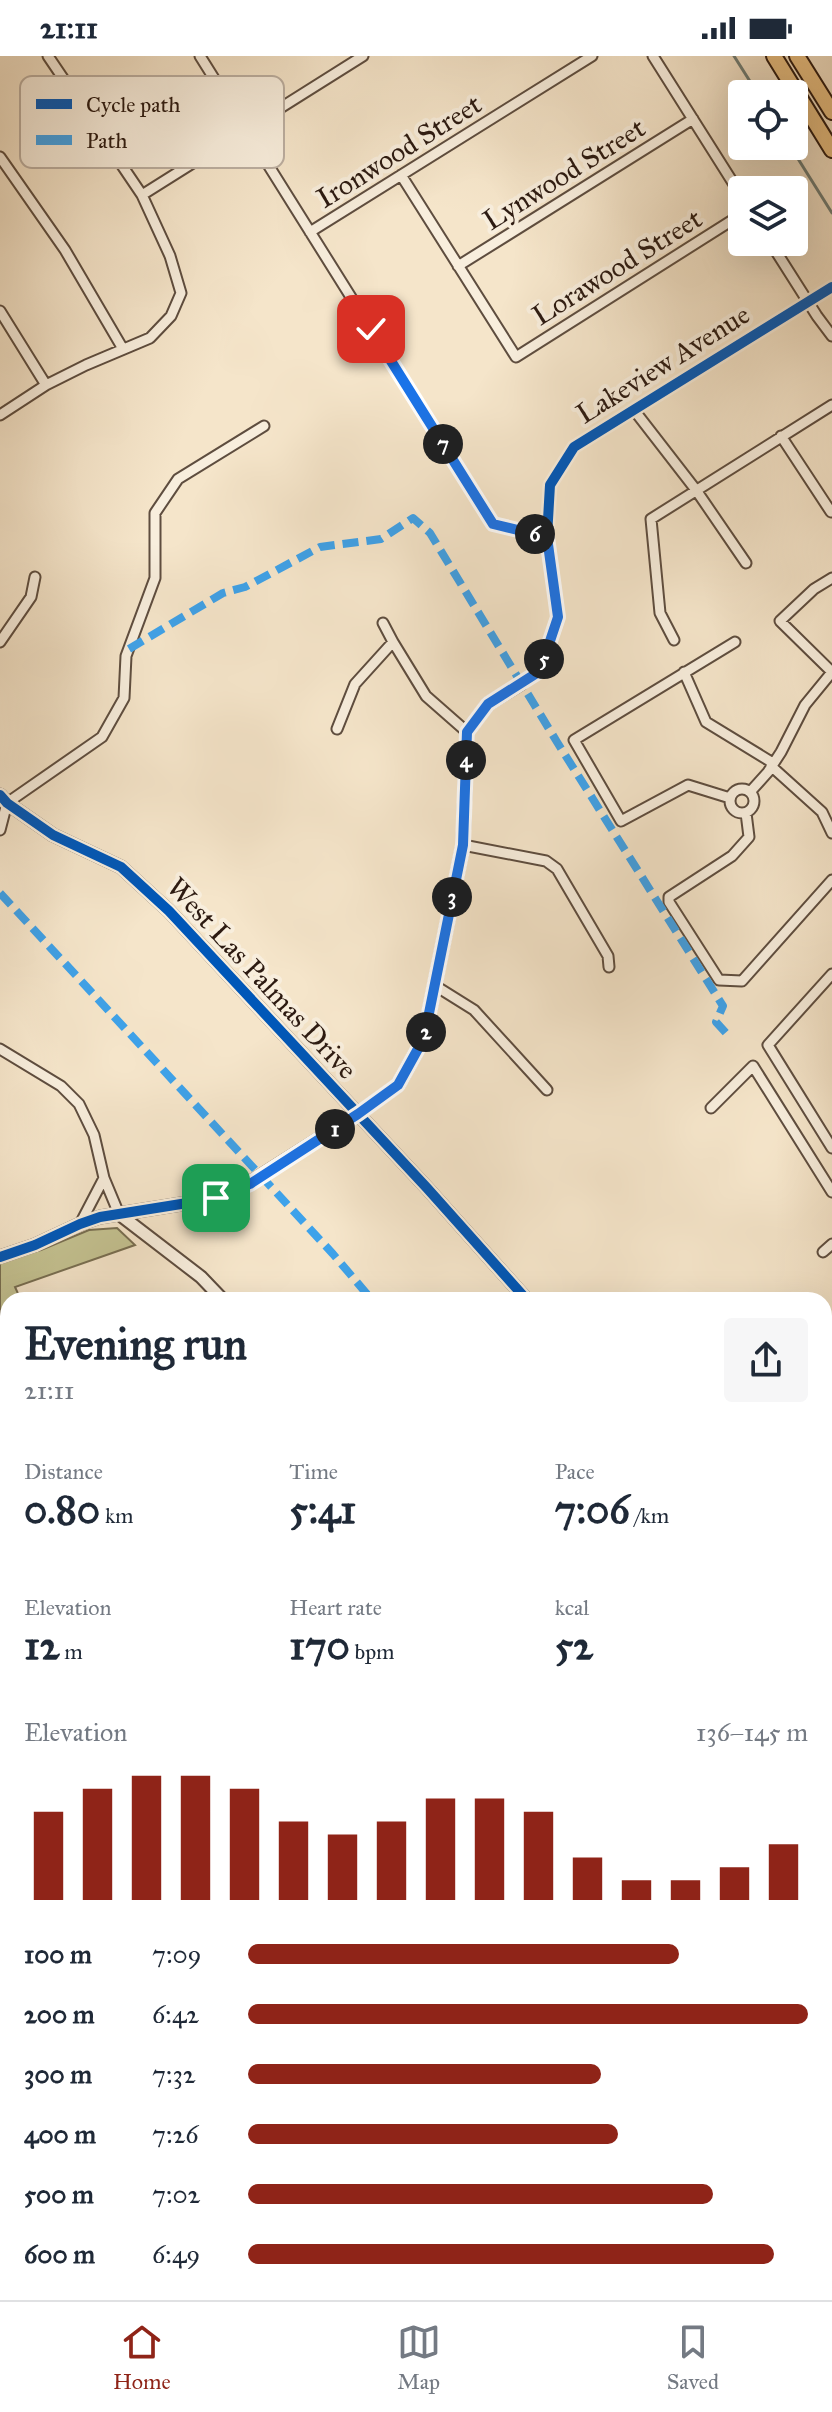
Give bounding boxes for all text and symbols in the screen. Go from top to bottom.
text: 21:11 [40,10,98,46]
legend [20,76,284,168]
map controls [728,80,808,256]
button: locate [728,80,808,160]
street label: Ironwood Street [310,86,488,216]
text: Cycle path [86,91,181,118]
street label: Lynwood Street [476,110,652,238]
text: Path [86,127,128,154]
button: layers [728,176,808,256]
street label: Lorawood Street [526,201,708,333]
pin [337,295,405,363]
street label: Lakeview Avenue [570,297,756,431]
icon: check [349,307,393,351]
pin: 7 [423,424,463,464]
text: 7 [437,430,449,457]
pin: 6 [515,514,555,554]
text: 6 [529,520,541,547]
pin: 5 [524,639,564,679]
text: 5 [539,645,549,672]
pin: 4 [446,740,486,780]
text: 4 [460,746,472,773]
street label: West Las Palmas Drive [159,870,365,1086]
pin: 3 [432,877,472,917]
text: 3 [448,883,456,910]
pin: 2 [406,1012,446,1052]
text: 2 [421,1018,431,1045]
pin: 1 [315,1109,355,1149]
text: 1 [331,1115,339,1142]
pin [182,1164,250,1232]
icon: arrive [194,1176,238,1220]
text: Evening run [24,1317,247,1371]
button: share [724,1318,808,1402]
text: 21:11 [24,1374,74,1406]
text: Distance [24,1458,103,1485]
text: Time [289,1458,338,1485]
text: Pace [555,1458,595,1485]
text: 0.80 [24,1485,100,1534]
text: 5:41 [289,1485,356,1534]
text: 7:06 [555,1485,630,1534]
text: km [100,1502,134,1529]
text: /km [630,1502,669,1529]
text: Elevation [24,1594,111,1621]
text: Heart rate [289,1594,382,1621]
text: kcal [555,1594,589,1621]
text: 12 [24,1621,60,1670]
text: 170 [289,1621,350,1670]
text: 52 [555,1621,593,1670]
text: m [60,1638,83,1665]
text: bpm [350,1638,395,1665]
text: Elevation [24,1716,127,1748]
text: 136–145 m [696,1716,808,1748]
text: 100 m [24,1938,92,1970]
text: 7:09 [152,1938,202,1970]
text: 200 m [24,1998,95,2030]
text: 6:42 [152,1998,199,2030]
text: 300 m [24,2058,92,2090]
text: 7:32 [152,2058,196,2090]
text: 400 m [24,2118,96,2150]
text: 7:26 [152,2118,199,2150]
text: 500 m [24,2178,94,2210]
text: 7:02 [152,2178,200,2210]
text: 600 m [24,2238,95,2270]
text: 6:49 [152,2238,200,2270]
tab: Home [113,2320,171,2395]
tab: Map [397,2320,441,2395]
tab: Saved [667,2320,719,2395]

